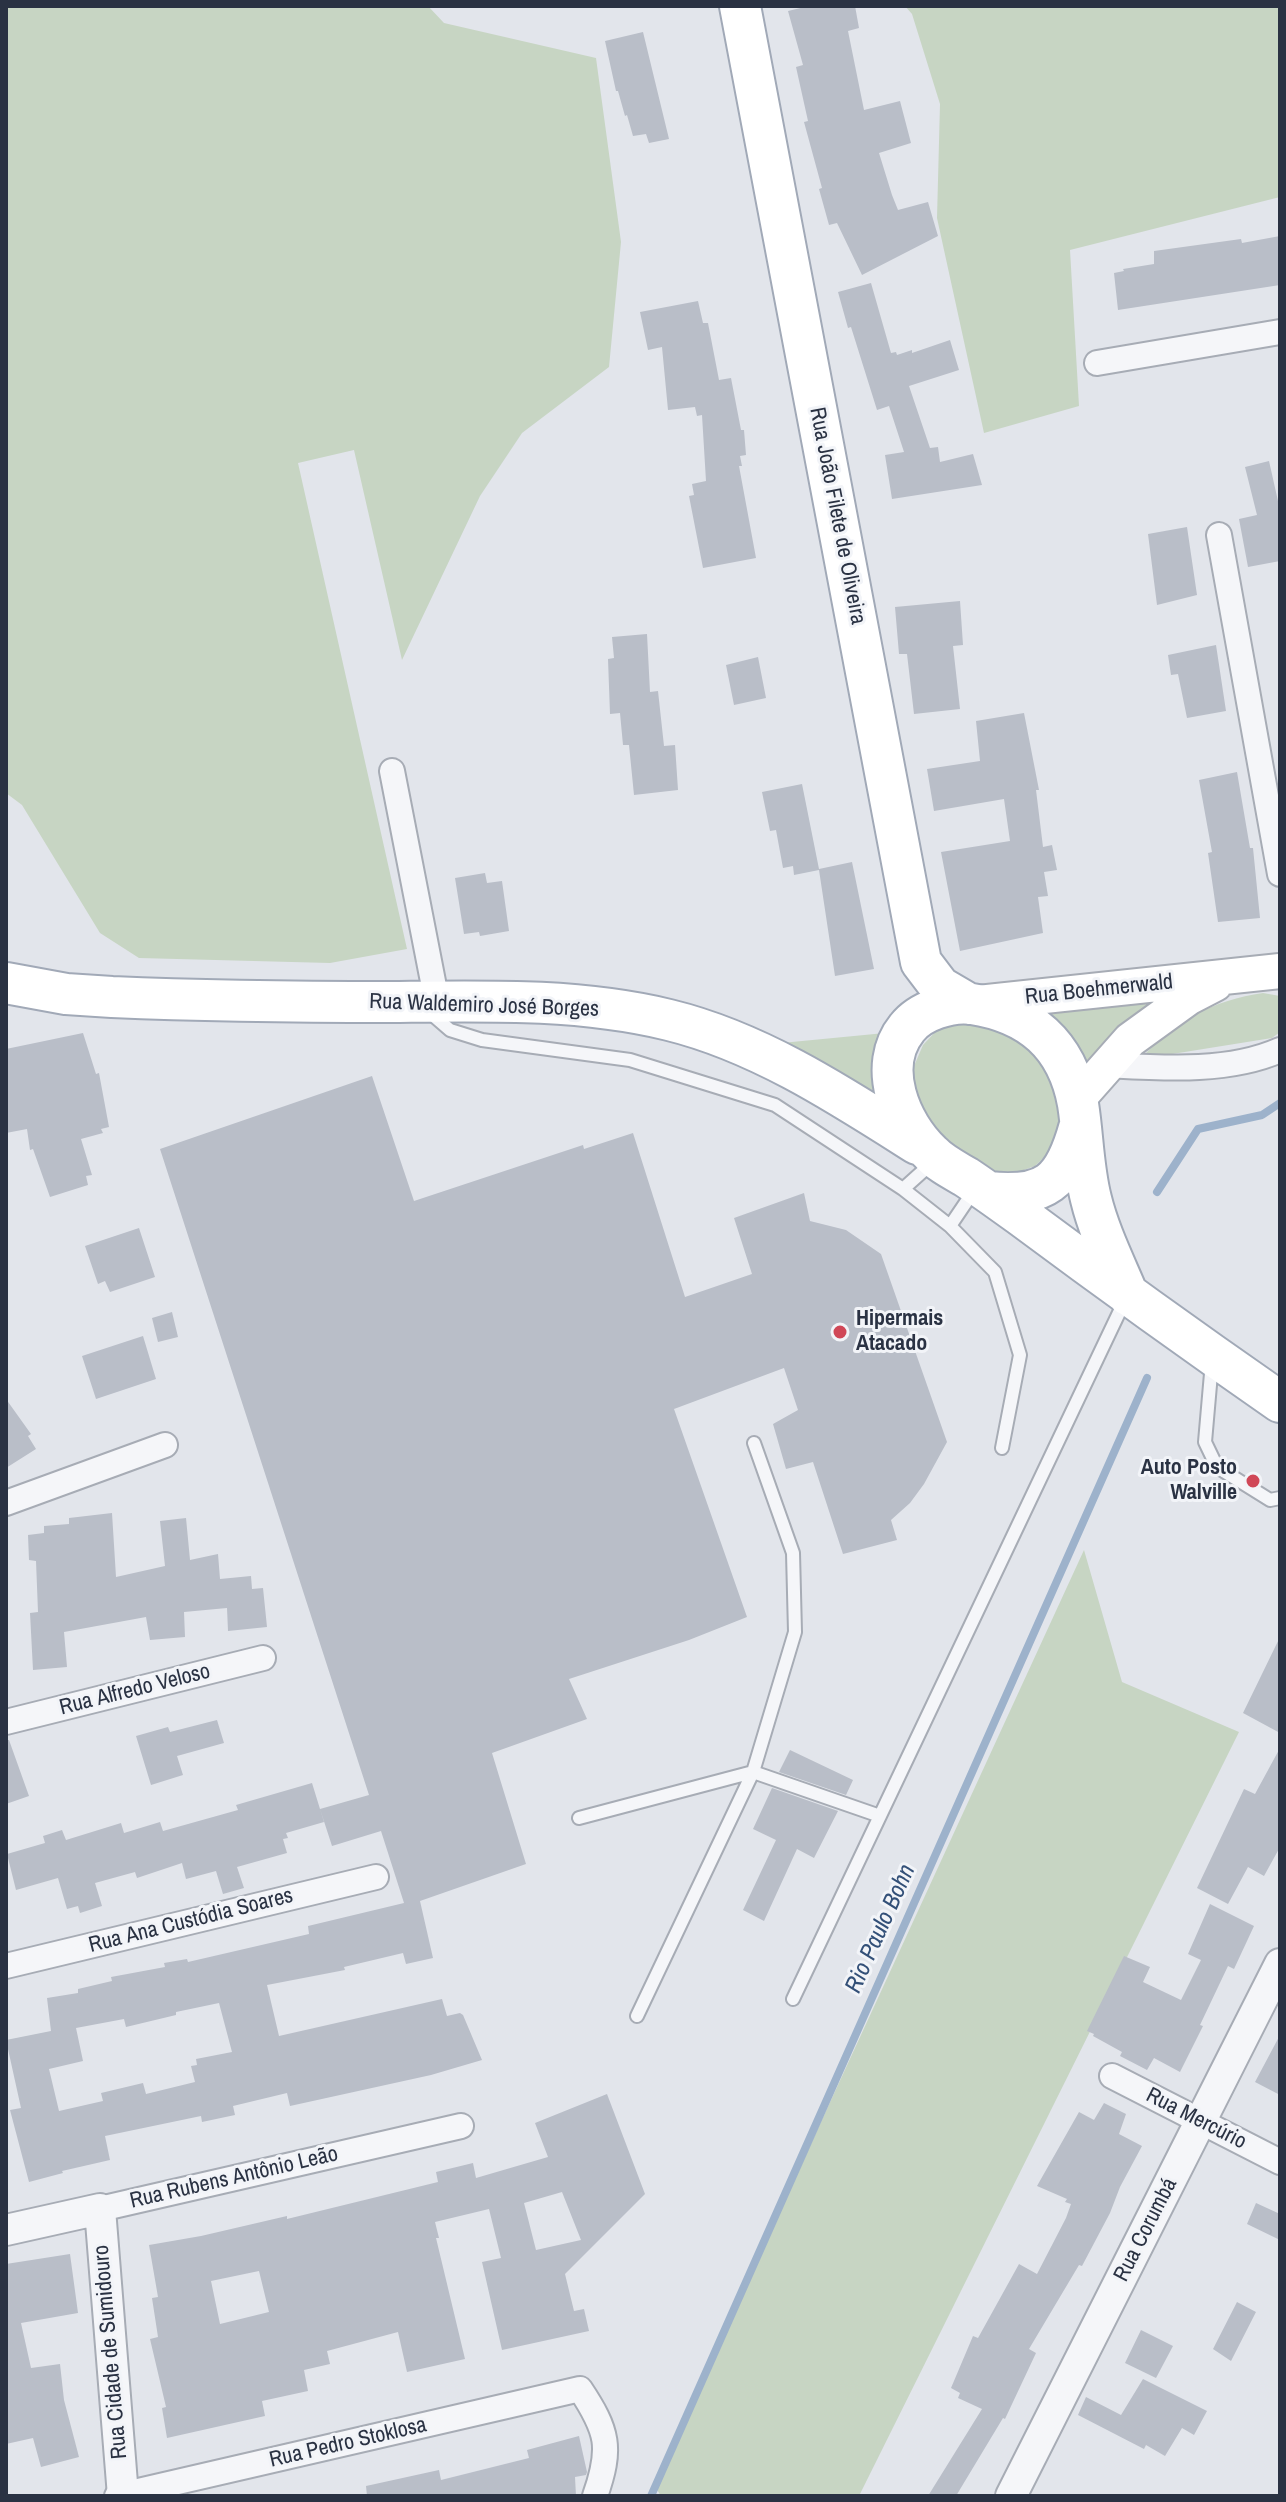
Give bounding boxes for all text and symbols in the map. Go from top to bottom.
street label: Rua João Filete de Oliveira [803,405,871,627]
street label: Rua Boehmerwald [1024,969,1174,1011]
street label: Rua Waldemiro José Borges [369,989,599,1023]
place label: Hipermais Atacado [856,1306,943,1358]
marker: Hipermais Atacado [831,1323,849,1341]
place label: Auto Posto Walville [1141,1455,1237,1506]
marker: Auto Posto Walville [1244,1472,1262,1490]
street label: Rua Alfredo Veloso [57,1659,213,1721]
water label: Rio Paulo Bohn [840,1860,922,1998]
street label: Rua Ana Custódia Soares [86,1883,296,1959]
street label: Rua Mercúrio [1141,2082,1251,2156]
street label: Rua Rubens Antônio Leão [127,2141,341,2215]
street label: Rua Corumbá [1109,2174,1183,2286]
street label: Rua Cidade de Sumidouro [88,2244,134,2460]
street label: Rua Pedro Stoklosa [267,2412,429,2474]

